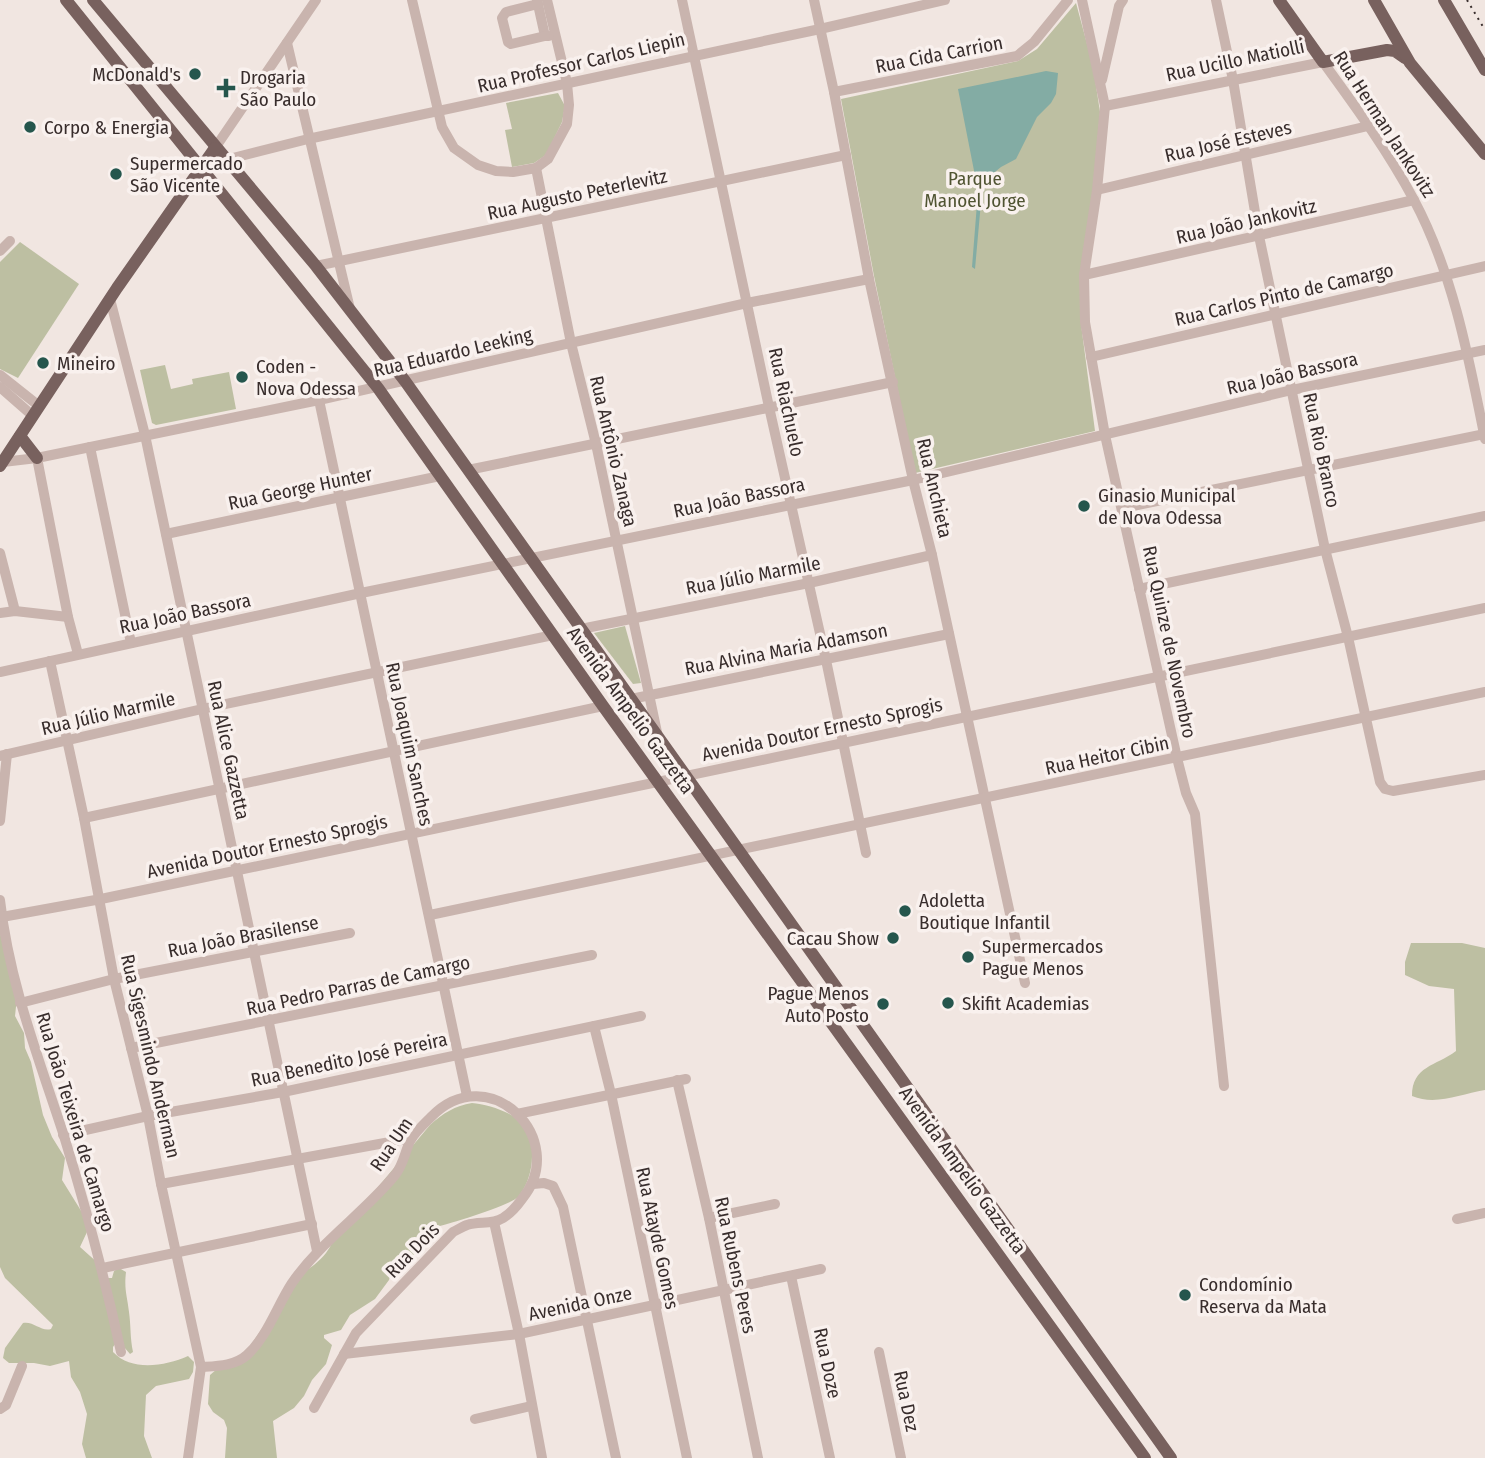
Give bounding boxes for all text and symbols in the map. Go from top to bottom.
street label: Rua Professor Carlos Liepin [475,27,687,98]
street label: Rua Cida Carrion [873,31,1005,78]
street label: Rua Ucillo Matiolli [1164,35,1307,86]
street label: Rua Herman Jankovitz [1329,47,1441,202]
place label: McDonald's [92,63,181,86]
marker: McDonald's [187,66,203,82]
place label: Drogaria São Paulo [240,66,316,111]
marker: Drogaria São Paulo [218,80,234,96]
place label: Corpo & Energia [44,116,169,139]
street label: Rua José Esteves [1163,116,1294,167]
marker: Corpo & Energia [22,119,38,135]
place label: Supermercado São Vicente [130,152,243,197]
street label: Rua Augusto Peterlevitz [485,164,670,225]
marker: Supermercado São Vicente [108,166,124,182]
park label: Parque Manoel Jorge [924,167,1026,212]
street label: Rua João Jankovitz [1174,194,1319,249]
street label: Rua Carlos Pinto de Camargo [1172,258,1396,331]
street label: Rua Eduardo Leeking [372,323,535,382]
street label: Rua Riachuelo [764,345,809,459]
street label: Rua João Bassora [1224,347,1360,400]
place label: Mineiro [57,352,116,375]
marker: Mineiro [35,355,51,371]
place label: Coden - Nova Odessa [256,355,356,400]
marker: Coden - Nova Odessa [234,369,250,385]
street label: Rua Antônio Zanaga [585,373,642,529]
street label: Rua Rio Branco [1298,390,1345,510]
street label: Rua Anchieta [912,436,957,540]
street label: Rua George Hunter [226,462,375,515]
street label: Rua João Bassora [671,472,807,523]
place label: Ginasio Municipal de Nova Odessa [1098,484,1235,529]
marker: Ginasio Municipal de Nova Odessa [1076,498,1092,514]
street label: Rua Quinze de Novembro [1138,544,1201,740]
street label: Rua Júlio Marmile [684,551,822,600]
street label: Rua João Bassora [117,588,253,639]
street label: Rua Alvina Maria Adamson [683,619,889,680]
street label: Avenida Ampelio Gazzetta [562,622,699,798]
street label: Rua Joaquim Sanches [381,660,438,828]
street label: Rua Alice Gazzetta [203,678,254,822]
street label: Rua Júlio Marmile [39,687,177,740]
street label: Avenida Doutor Ernesto Sprogis [700,693,944,766]
street label: Rua Heitor Cibin [1043,731,1171,780]
street label: Avenida Doutor Ernesto Sprogis [145,810,389,883]
place label: Adoletta Boutique Infantil [919,889,1050,934]
marker: Adoletta Boutique Infantil [897,903,913,919]
street label: Rua João Brasilense [166,911,320,962]
place label: Cacau Show [787,927,880,950]
marker: Cacau Show [885,930,901,946]
place label: Supermercados Pague Menos [982,935,1103,980]
marker: Supermercados Pague Menos [960,949,976,965]
street label: Rua Pedro Parras de Camargo [244,951,472,1020]
street label: Rua Sigesmindo Anderman [116,952,185,1160]
place label: Pague Menos Auto Posto [767,982,869,1027]
place label: Skifit Academias [962,992,1089,1015]
marker: Skifit Academias [940,995,956,1011]
marker: Pague Menos Auto Posto [875,996,891,1012]
street label: Rua João Teixeira de Camargo [31,1009,120,1235]
street label: Rua Benedito José Pereira [249,1027,449,1092]
street label: Avenida Ampelio Gazzetta [894,1082,1031,1258]
street label: Rua Um [365,1113,418,1176]
street label: Rua Atayde Gomes [631,1165,684,1311]
street label: Rua Rubens Peres [710,1195,761,1335]
street label: Rua Dois [380,1218,444,1283]
place label: Condomínio Reserva da Mata [1199,1273,1327,1318]
street label: Avenida Onze [526,1281,634,1326]
marker: Condomínio Reserva da Mata [1177,1287,1193,1303]
street label: Rua Doze [809,1326,846,1401]
street label: Rua Dez [889,1368,924,1434]

